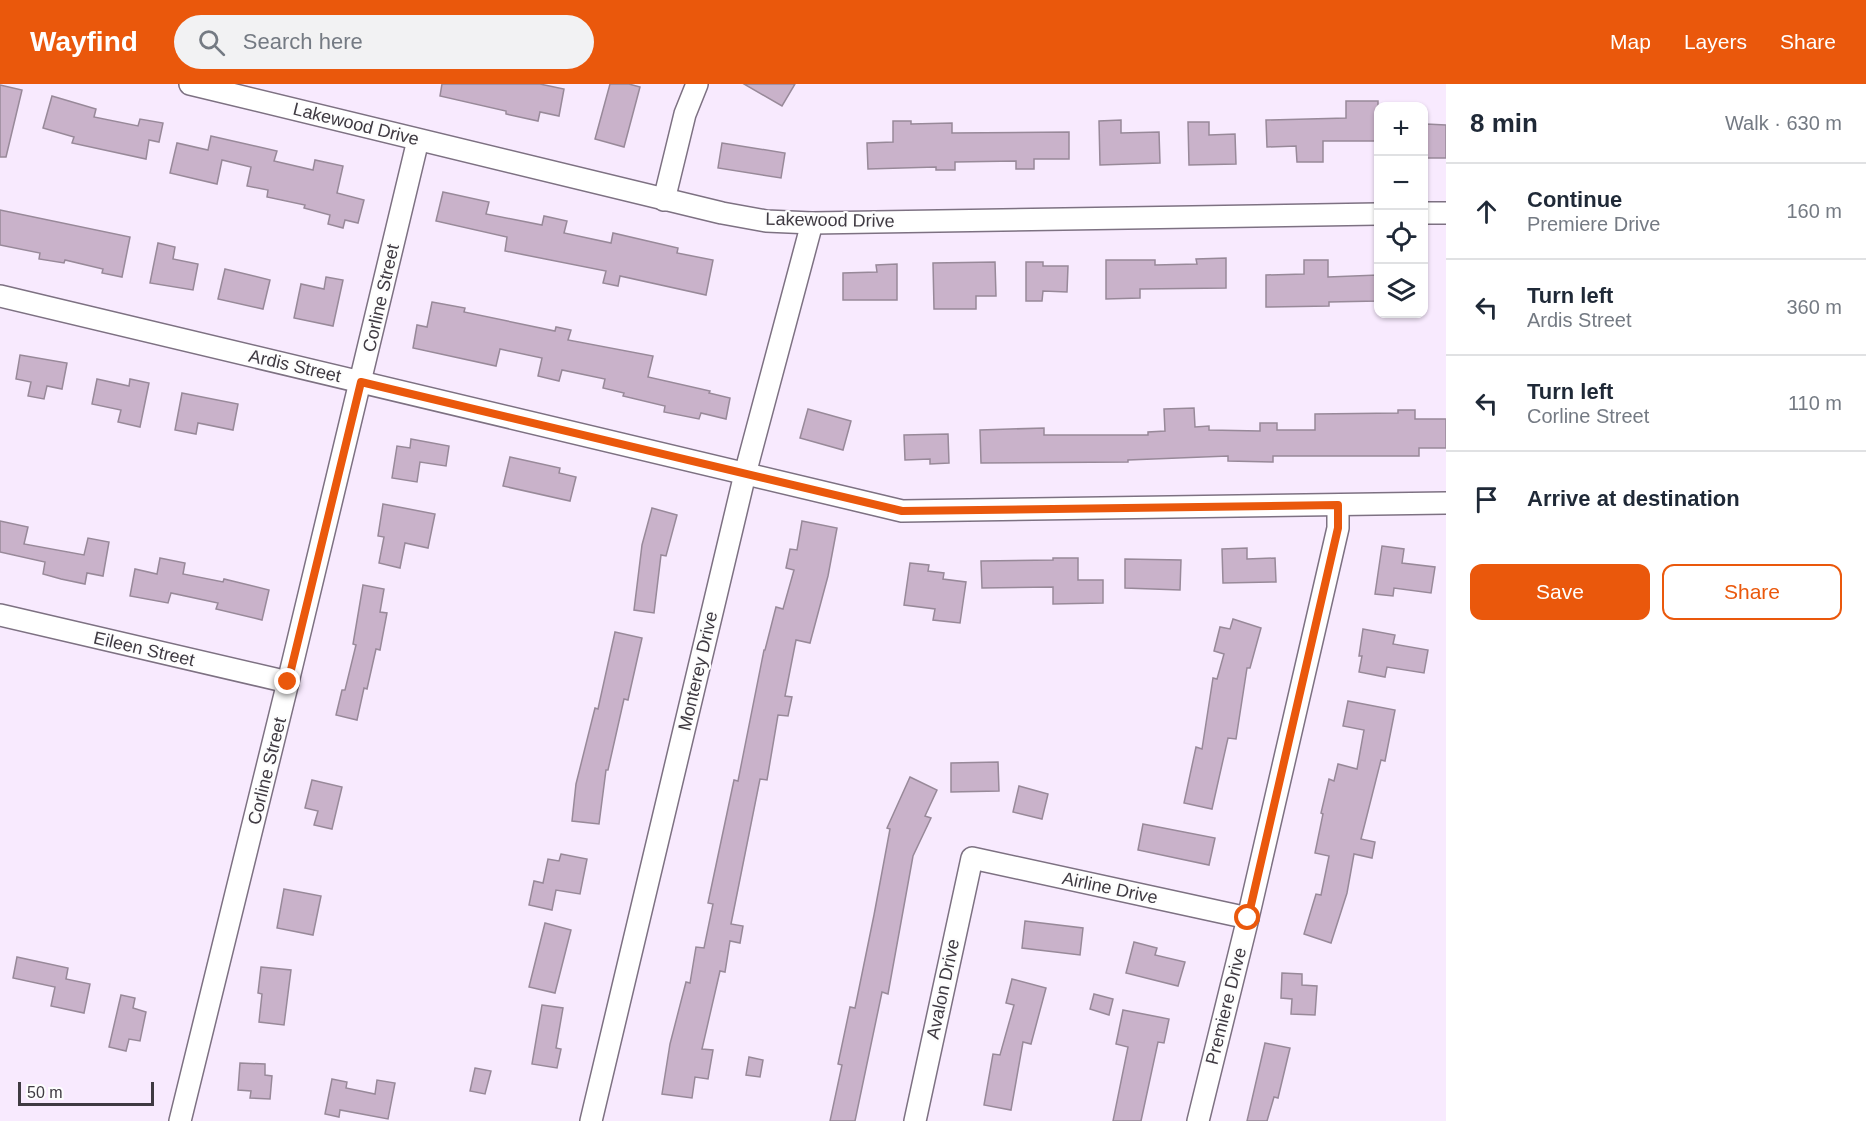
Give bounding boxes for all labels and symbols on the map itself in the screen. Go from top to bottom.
street label: Lakewood Drive [291,99,421,149]
street label: Lakewood Drive [765,209,895,231]
street label: Corline Street [359,242,403,354]
street label: Ardis Street [247,346,343,386]
street label: Monterey Drive [675,609,721,733]
street label: Eileen Street [92,628,196,670]
route end [274,668,300,694]
street label: Corline Street [244,715,290,827]
street label: Airline Drive [1060,868,1160,908]
route start [1234,904,1260,930]
street label: Avalon Drive [923,937,963,1041]
street label: Premiere Drive [1202,945,1250,1067]
scale bar [18,1079,154,1106]

